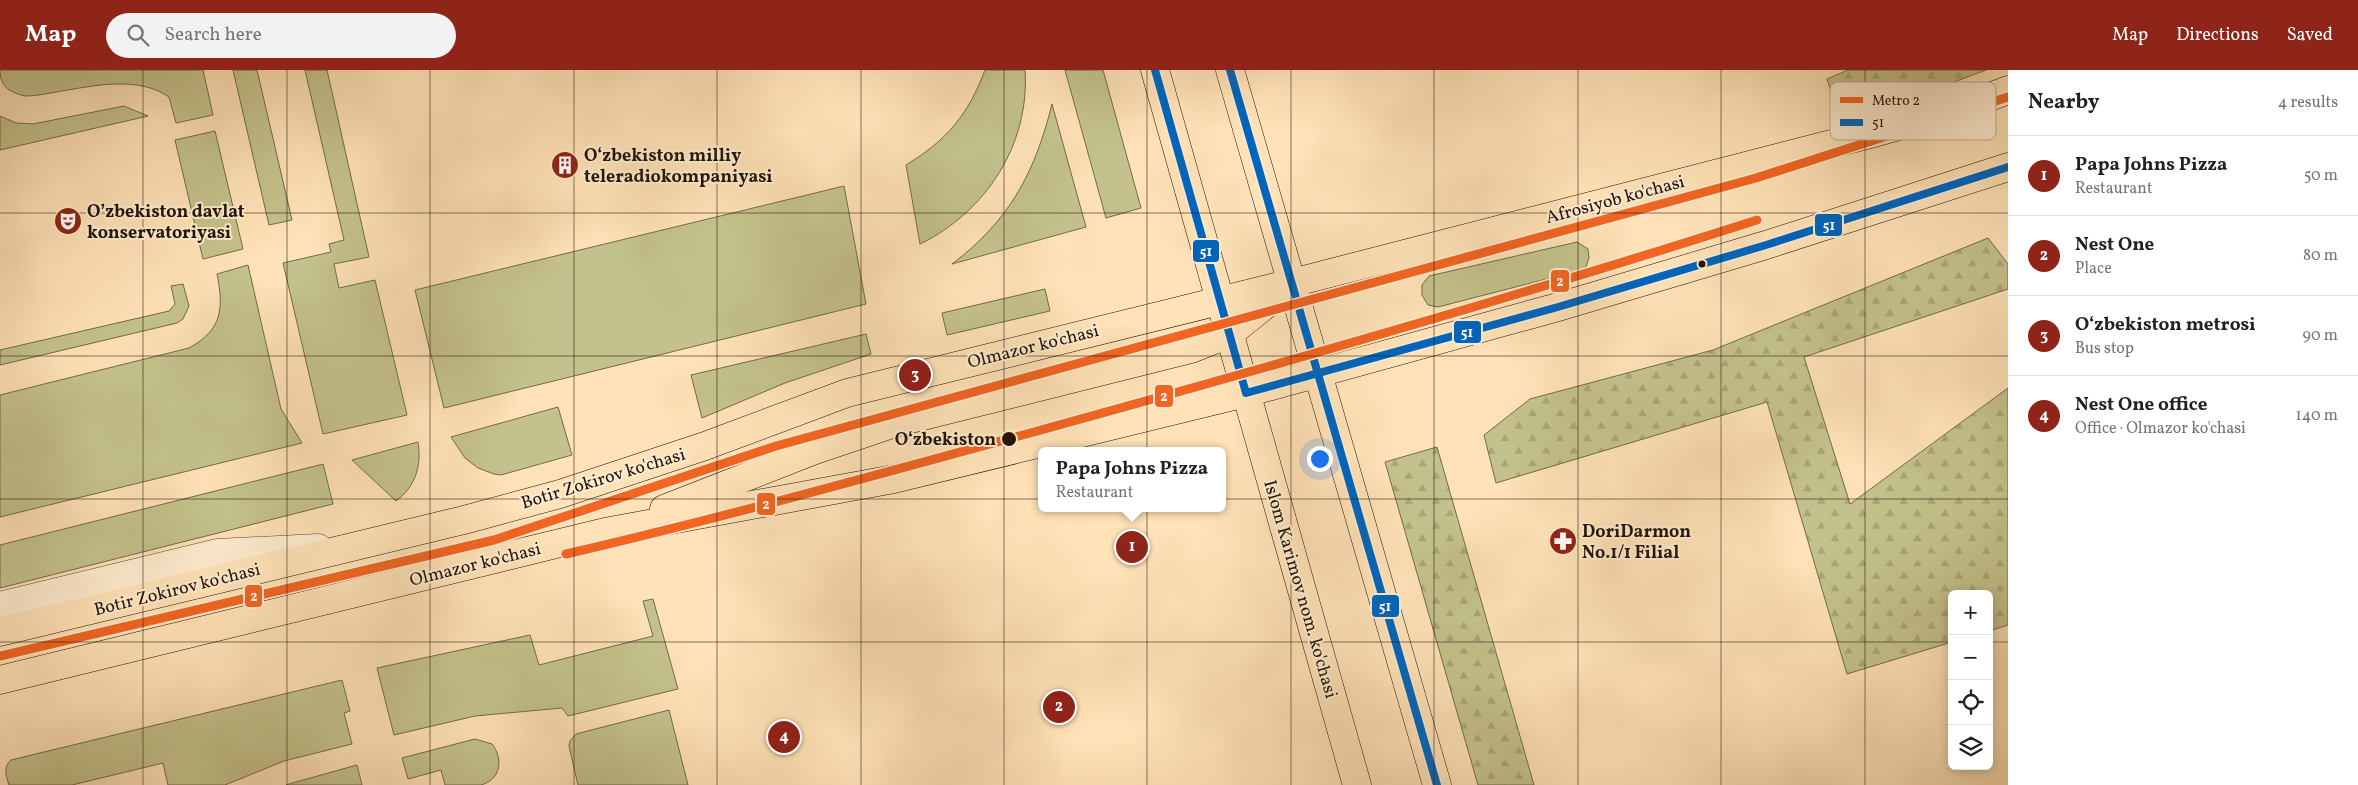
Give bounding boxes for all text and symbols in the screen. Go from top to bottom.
search box [106,13,456,58]
text: Map [25,18,76,52]
icon: search [124,21,152,49]
text: Search here [164,22,262,48]
text: Map [2112,23,2148,48]
text: Directions [2176,23,2259,48]
text: Saved [2287,23,2333,48]
legend [1830,82,1996,140]
text: Nearby [2028,88,2099,117]
text: Metro 2 [1872,92,1920,111]
text: 4 results [2278,92,2338,114]
text: 51 [1872,114,1884,133]
place label: Oʻzbekiston milliy teleradiokompaniyasi [584,144,773,190]
building icon: Oʻzbekiston milliy teleradiokompaniyasi [550,150,580,180]
text: Papa Johns Pizza [2075,152,2227,178]
text: 1 [2041,165,2047,187]
text: 50 m [2304,165,2338,187]
street label: Afrosiyob ko'chasi [1543,170,1688,231]
text: Restaurant [2075,178,2153,200]
place label: O’zbekiston davlat konservatoriyasi [87,200,245,246]
theatre icon: O’zbekiston davlat konservatoriyasi [53,206,83,236]
line badge: 51 [1814,213,1843,237]
text: 51 [1823,217,1835,236]
text: Nest One [2075,232,2154,258]
line badge: 51 [1192,239,1220,263]
text: 51 [1200,243,1212,262]
text: 2 [2040,245,2048,267]
text: 80 m [2303,245,2338,267]
text: Place [2075,258,2112,280]
unlabelled marker [1697,259,1707,269]
line badge: 2 [1550,269,1570,293]
text: 2 [1556,273,1564,292]
text: Oʻzbekiston metrosi [2075,312,2256,338]
street label: Olmazor ko'chasi [965,319,1102,376]
line badge: 51 [1453,320,1482,344]
text: 51 [1461,324,1473,343]
text: 3 [2040,325,2048,347]
text: 90 m [2302,325,2338,347]
text: Bus stop [2075,338,2134,360]
pin: 3 [899,356,931,394]
line badge: 2 [1154,384,1174,408]
text: 2 [1160,388,1168,407]
text: Nest One office [2075,392,2207,418]
text: 4 [2039,405,2049,427]
text: 140 m [2296,405,2338,427]
text: Office · Olmazor ko'chasi [2075,418,2246,440]
place label: Oʻzbekiston [895,428,996,453]
marker: Oʻzbekiston [1000,430,1018,448]
street label: Botir Zokirov ko'chasi [518,443,689,516]
your location [1307,446,1333,472]
popup [1038,447,1226,512]
text: Papa Johns Pizza [1056,456,1208,482]
street label: Islom Karimov nom. ko'chasi [1256,477,1343,702]
text: Restaurant [1056,482,1133,504]
line badge: 2 [756,492,776,516]
text: 2 [762,496,770,515]
place label: DoriDarmon No.1/1 Filial [1582,520,1691,566]
pharmacy icon: DoriDarmon No.1/1 Filial [1548,526,1578,556]
pin: 1 [1116,528,1148,566]
street label: Olmazor ko'chasi [407,537,544,594]
street label: Botir Zokirov ko'chasi [92,558,263,623]
line badge: 2 [244,584,263,608]
text: 2 [250,588,258,607]
map controls [1948,590,1993,770]
button: + [1948,590,1993,635]
line badge: 51 [1371,594,1400,618]
text: 51 [1379,598,1391,617]
button: − [1948,635,1993,680]
button: locate [1948,680,1993,725]
pin: 2 [1043,688,1075,726]
pin: 4 [768,718,800,756]
button: layers [1948,725,1993,770]

